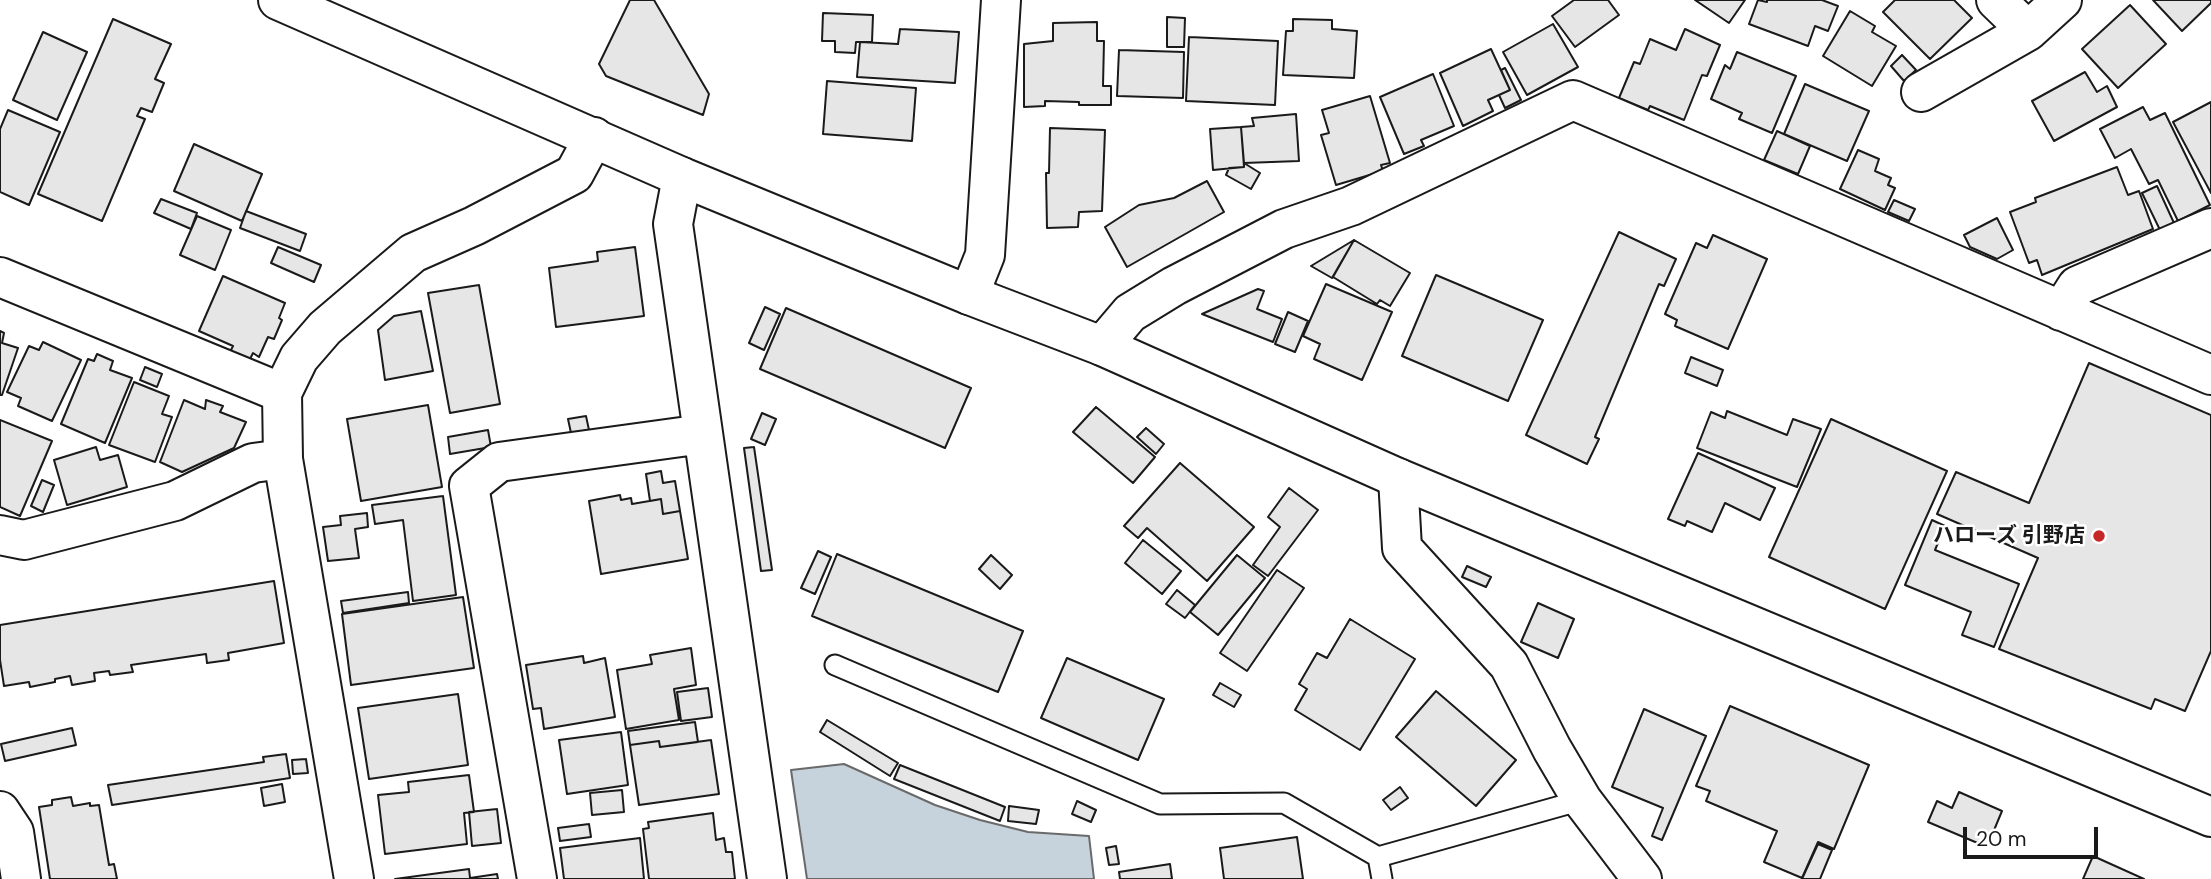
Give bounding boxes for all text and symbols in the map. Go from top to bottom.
place label: ハローズ 引野店 [1933,523,2085,549]
marker: ハローズ 引野店 [2091,528,2107,544]
scale bar [1966,812,2101,856]
text: 20 m [1976,825,2027,853]

